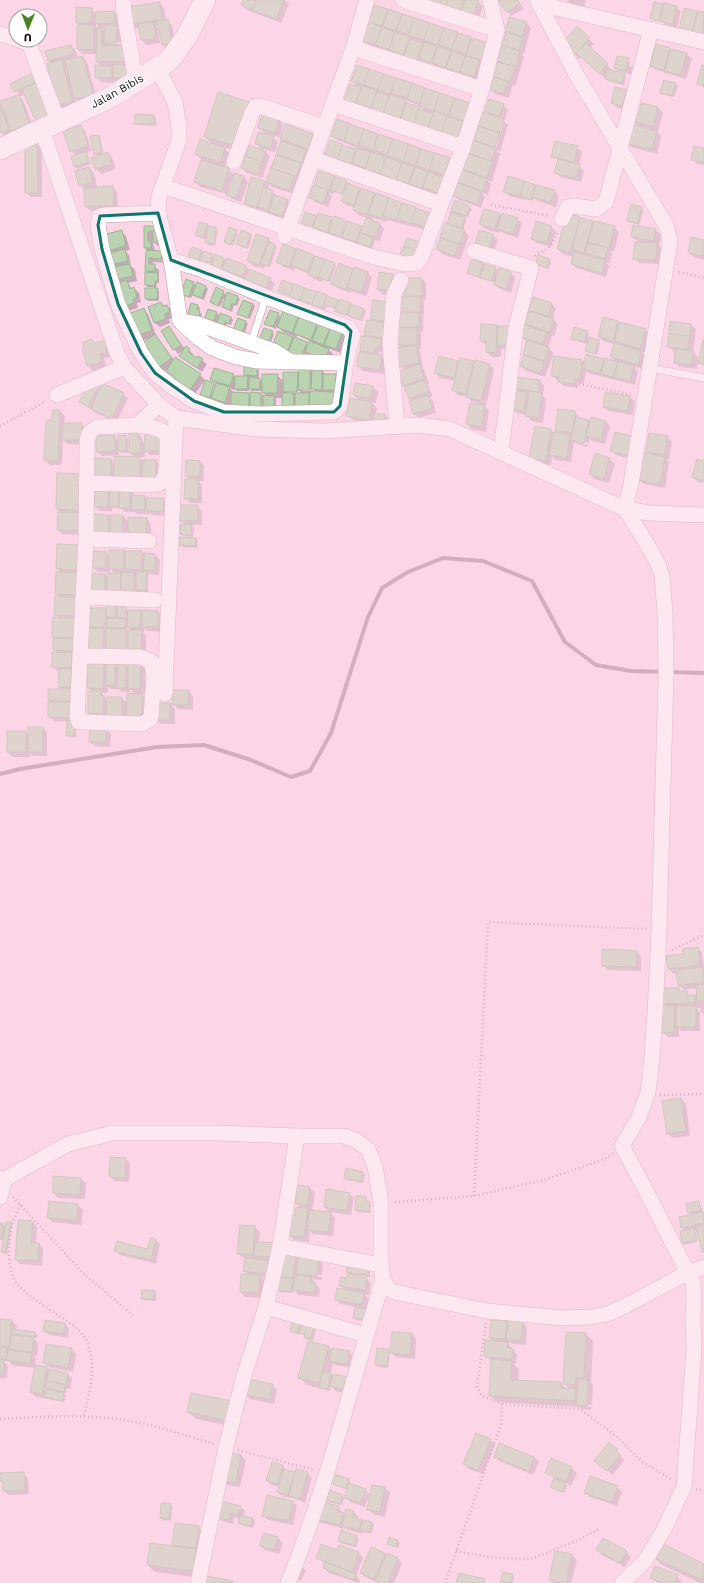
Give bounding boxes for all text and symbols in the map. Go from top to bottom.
north arrow [8,8,48,48]
text: U [24,31,32,44]
street label: Jalan Bibis [89,72,146,111]

